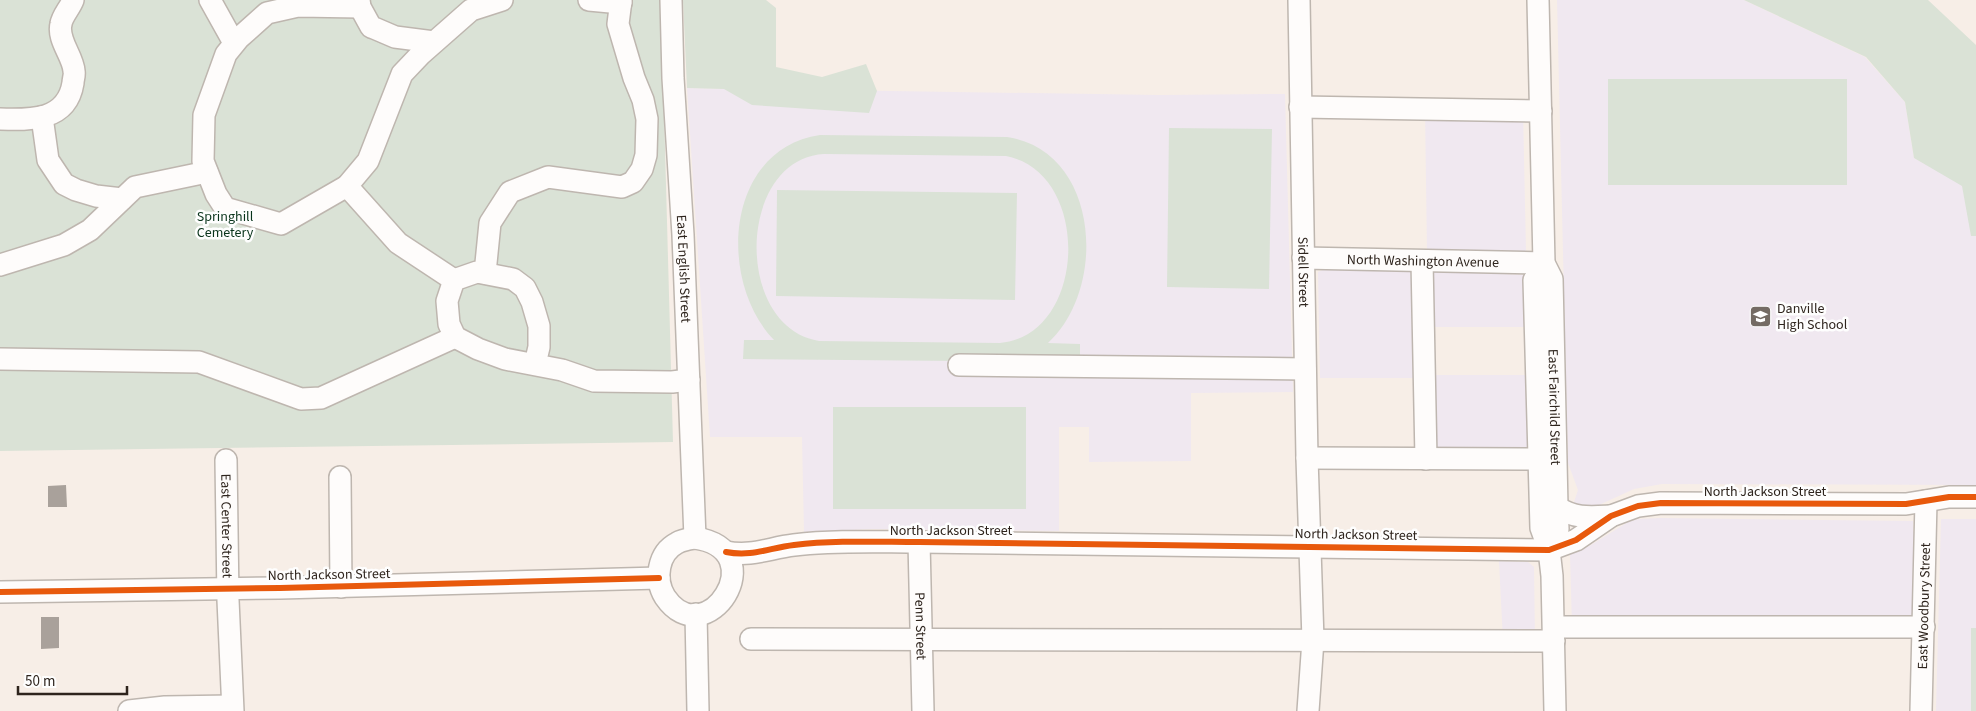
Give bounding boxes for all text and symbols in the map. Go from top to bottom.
park label: Springhill Cemetery [197,207,254,243]
street label: East English Street [671,214,695,323]
street label: Sidell Street [1292,236,1313,308]
street label: North Washington Avenue [1347,250,1499,273]
place label: Danville High School [1777,299,1848,335]
school or university icon: Danville High School [1749,304,1773,328]
street label: East Fairchild Street [1543,349,1565,466]
street label: East Center Street [215,474,237,579]
street label: North Jackson Street [1704,482,1827,502]
street label: North Jackson Street [890,521,1013,541]
street label: North Jackson Street [1294,524,1418,546]
street label: East Woodbury Street [1913,542,1936,670]
street label: North Jackson Street [267,564,391,586]
street label: Penn Street [909,592,931,660]
scale bar [18,664,126,696]
text: 50 m [25,671,55,692]

